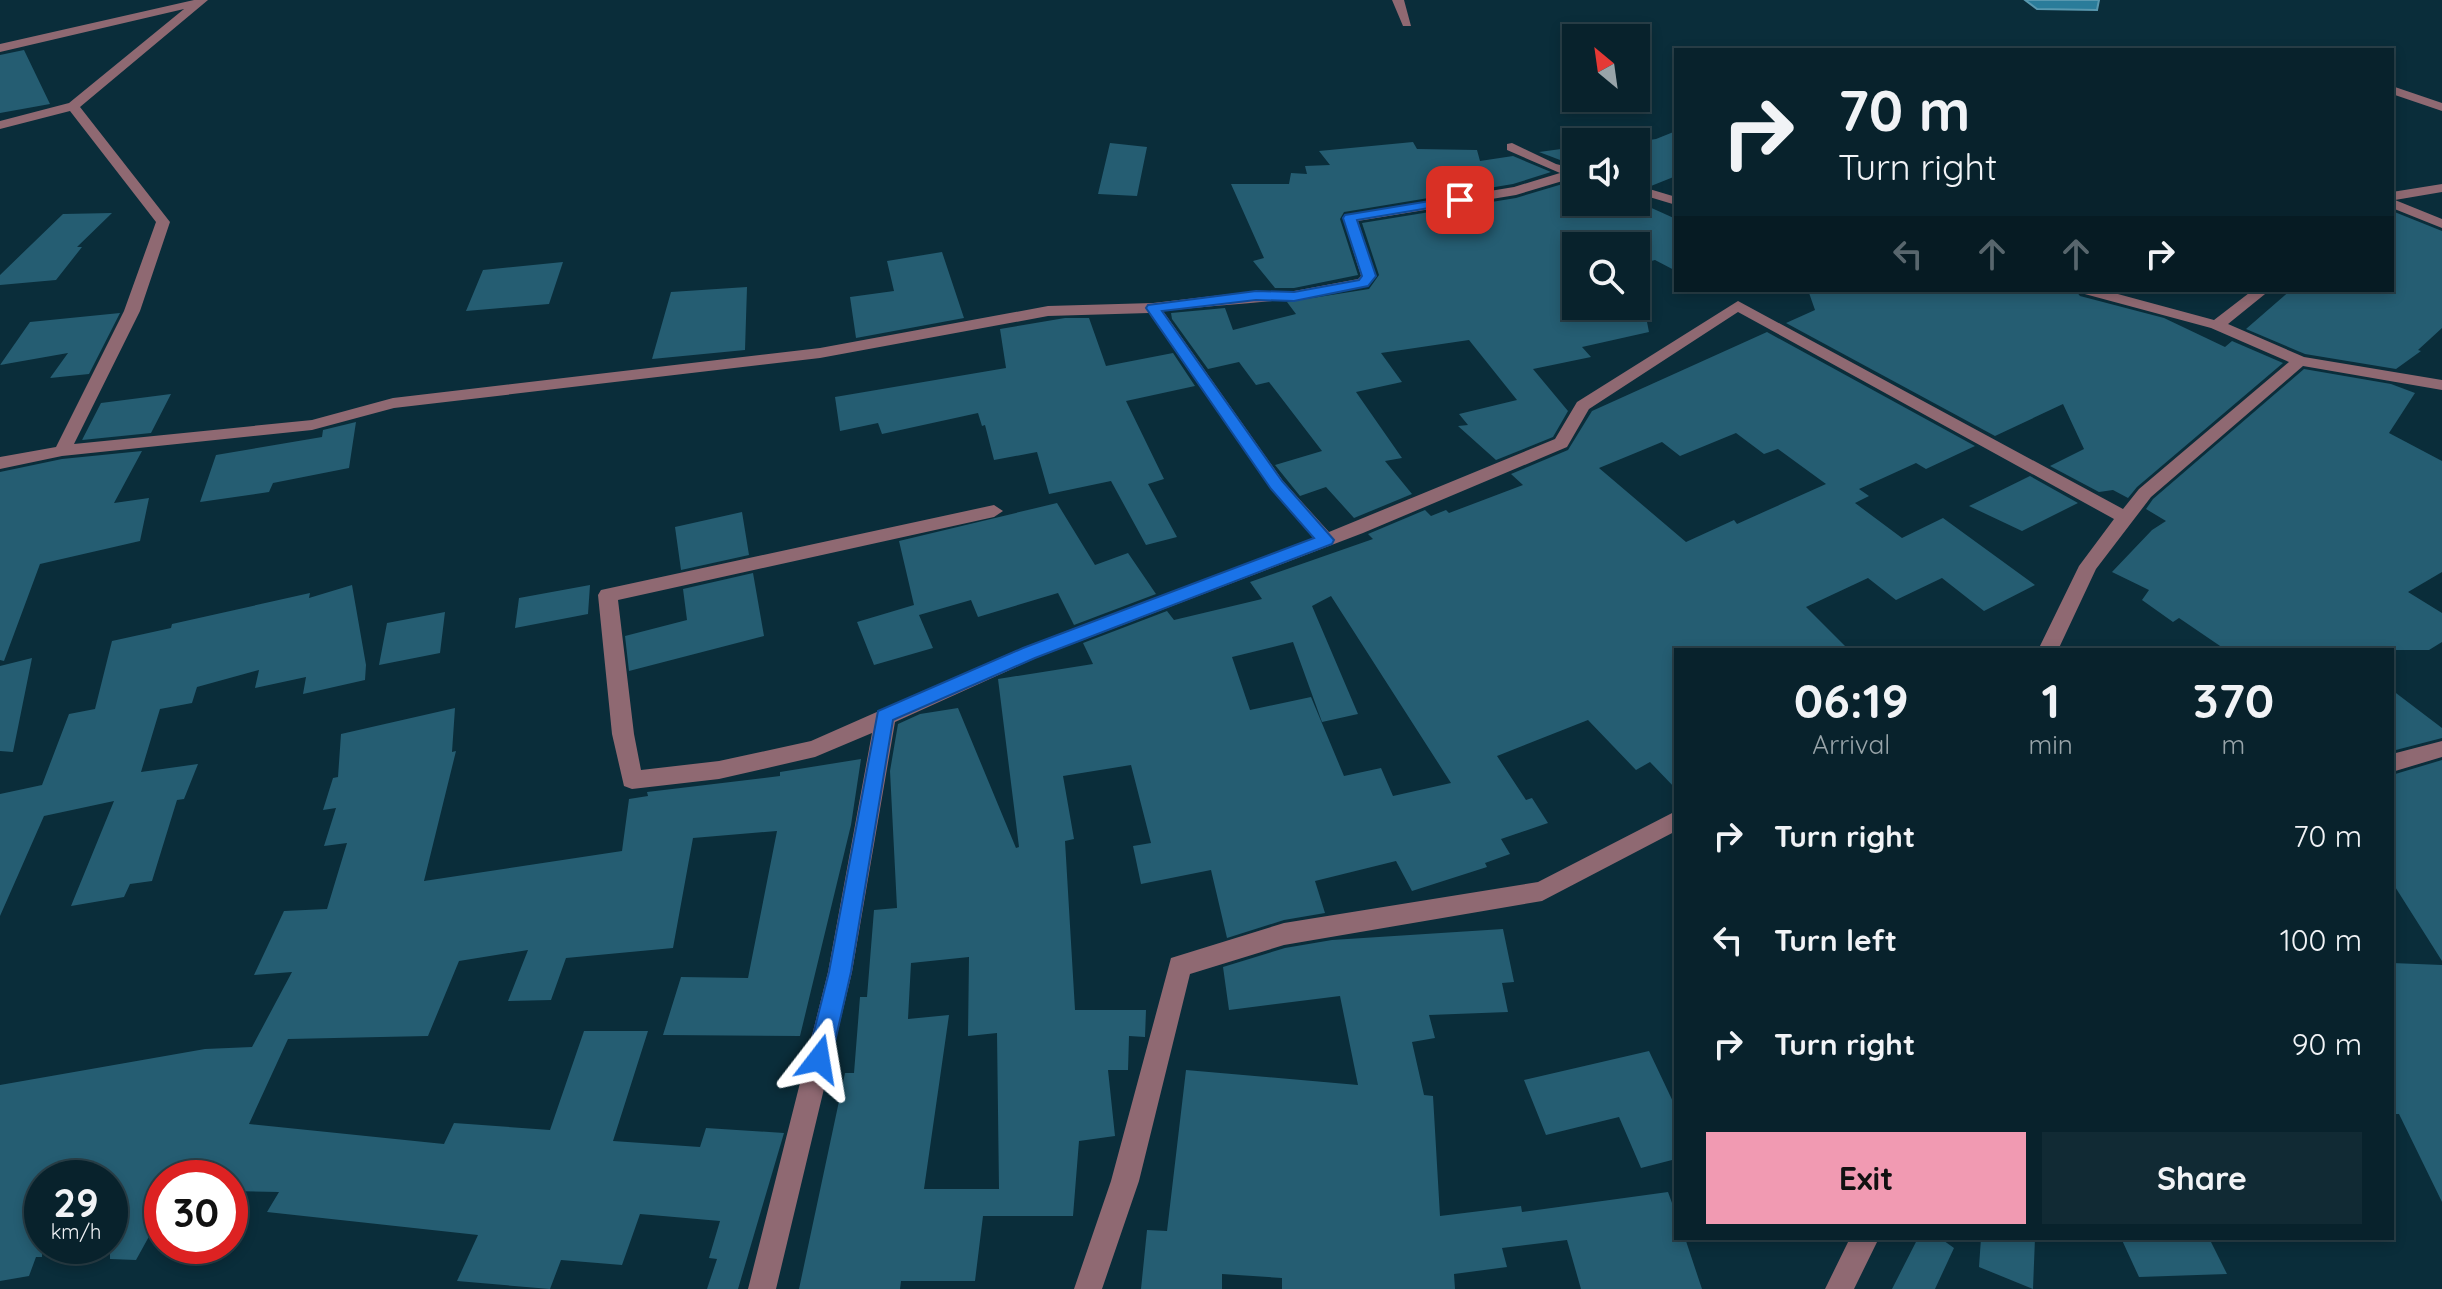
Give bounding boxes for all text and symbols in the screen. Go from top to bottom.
north arrow [1562,24,1650,112]
map controls [1562,24,1650,320]
text: 70 m [1838,75,1970,145]
icon: right [1706,80,1810,184]
button: sound [1562,128,1650,216]
text: Turn right [1838,144,1997,189]
pin [1426,166,1494,234]
icon: arrive [1438,178,1482,222]
button: search [1562,232,1650,320]
icon: left [1886,232,1930,276]
icon: ahead [1970,232,2014,276]
icon: ahead [2054,232,2098,276]
icon: right [2138,232,2182,276]
text: 06:19 [1794,670,1909,730]
text: 1 [2041,670,2060,730]
text: 370 [2193,670,2274,730]
text: Arrival [1812,728,1890,761]
text: min [2029,728,2073,761]
text: m [2222,728,2245,761]
icon: right [1706,814,1750,858]
text: Turn right [1774,817,1915,855]
text: 70 m [2293,817,2362,855]
icon: left [1706,918,1750,962]
text: Turn left [1774,921,1897,959]
text: 100 m [2280,921,2362,959]
position arrow [777,1017,861,1101]
icon: right [1706,1022,1750,1066]
text: Turn right [1774,1025,1915,1063]
text: 90 m [2292,1025,2362,1063]
button: Exit [1706,1132,2026,1224]
button: Share [2042,1132,2362,1224]
speed limit sign: 30 [144,1160,248,1264]
text: 29 [53,1177,99,1227]
text: km/h [51,1219,101,1244]

